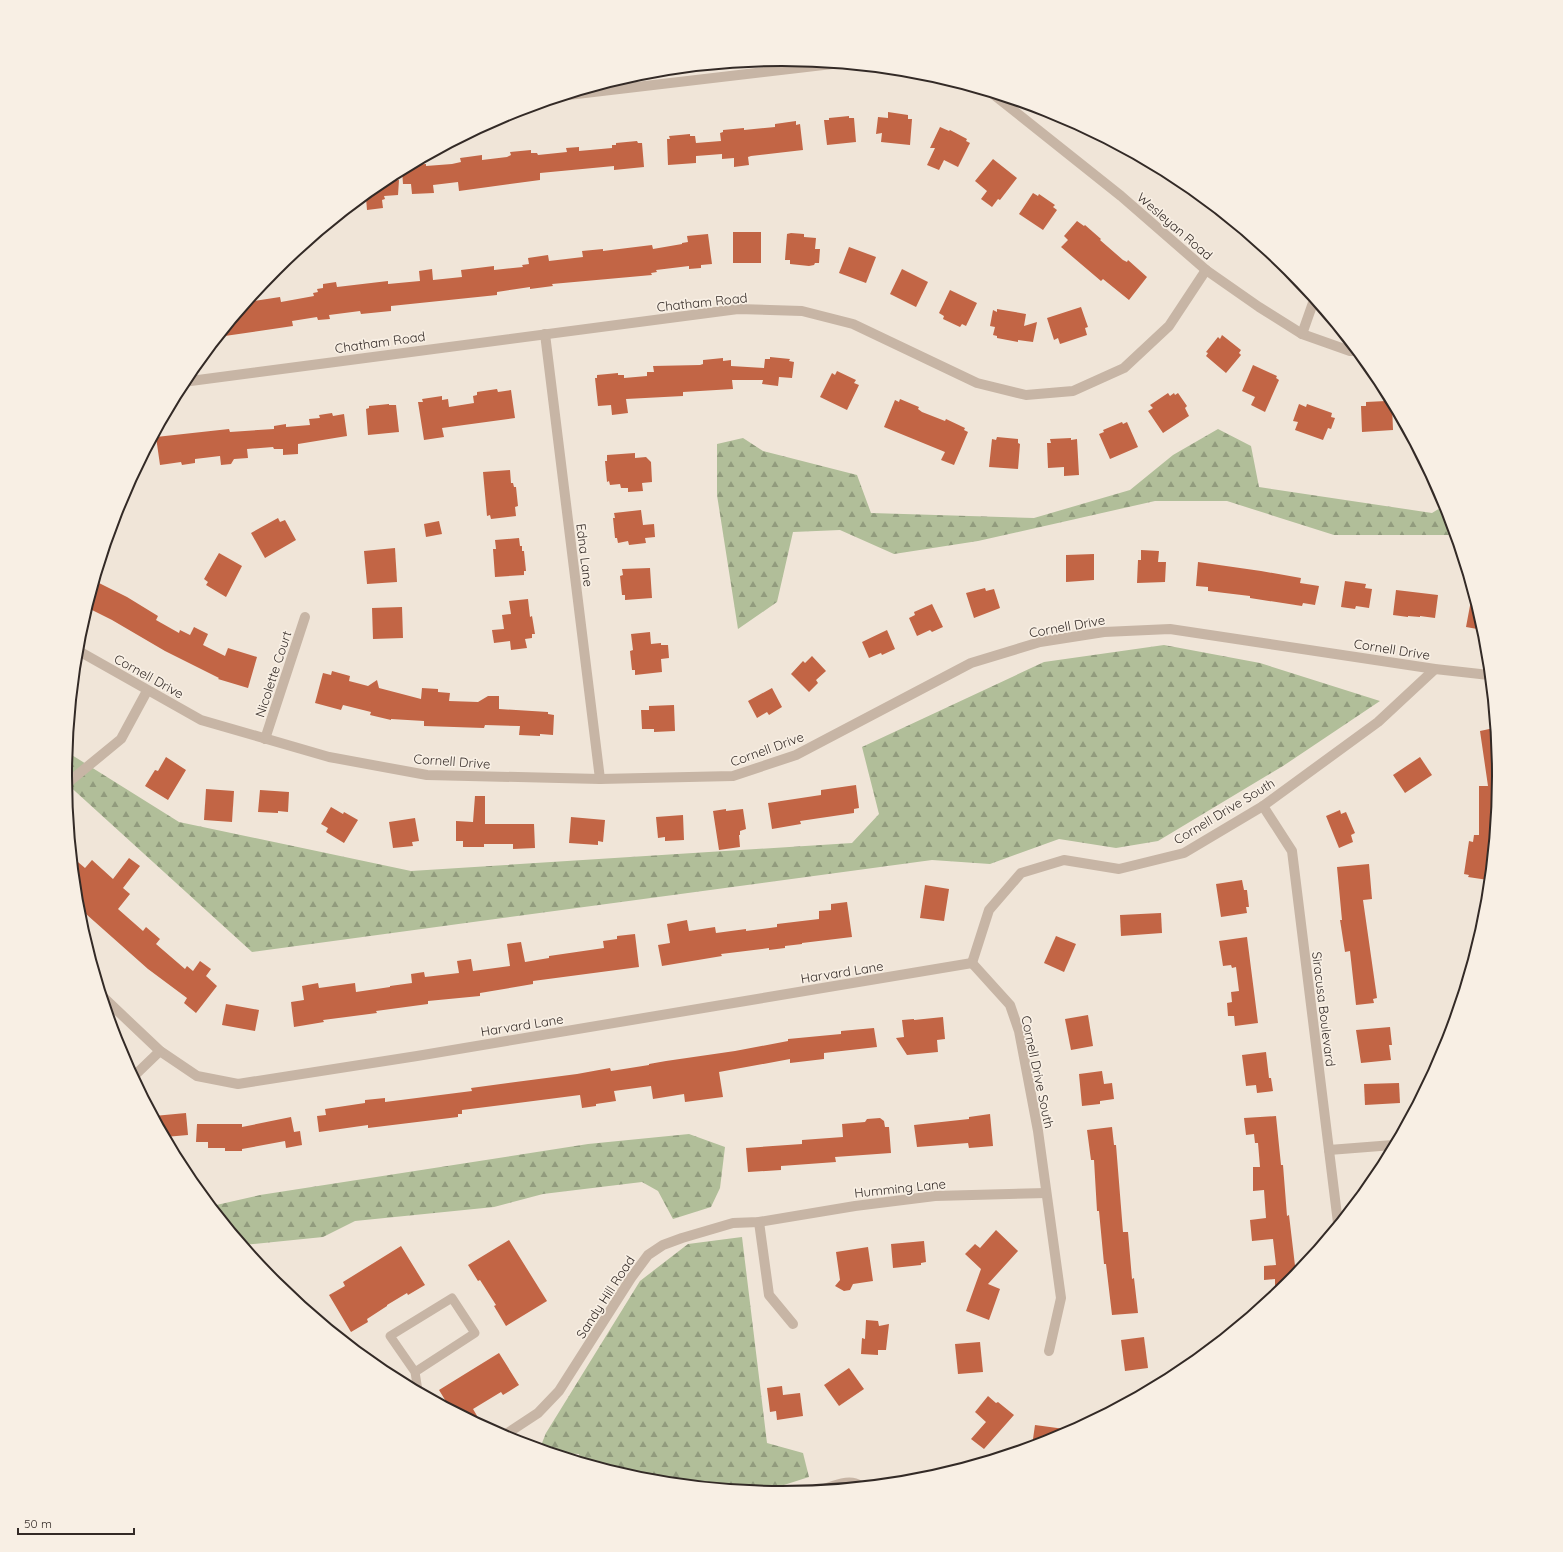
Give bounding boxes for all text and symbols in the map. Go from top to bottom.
street label: Wesleyan Road [1134,189,1216,263]
street label: Chatham Road [656,289,748,315]
street label: Chatham Road [334,328,426,356]
street label: Edna Lane [573,522,597,588]
street label: Cornell Drive [1028,611,1106,641]
street label: Nicolette Court [252,629,294,719]
street label: Cornell Drive [1353,635,1431,663]
street label: Cornell Drive [111,650,187,702]
street label: Cornell Drive [728,728,806,770]
street label: Cornell Drive [413,750,491,772]
street label: Cornell Drive South [1171,775,1277,847]
street label: Siracusa Boulevard [1309,951,1339,1067]
street label: Harvard Lane [800,958,884,986]
street label: Harvard Lane [480,1011,564,1039]
street label: Cornell Drive South [1018,1014,1058,1130]
street label: Humming Lane [853,1175,947,1201]
street label: Sandy Hill Road [572,1253,638,1341]
scale bar [18,1510,134,1536]
text: 50 m [24,1516,52,1531]

